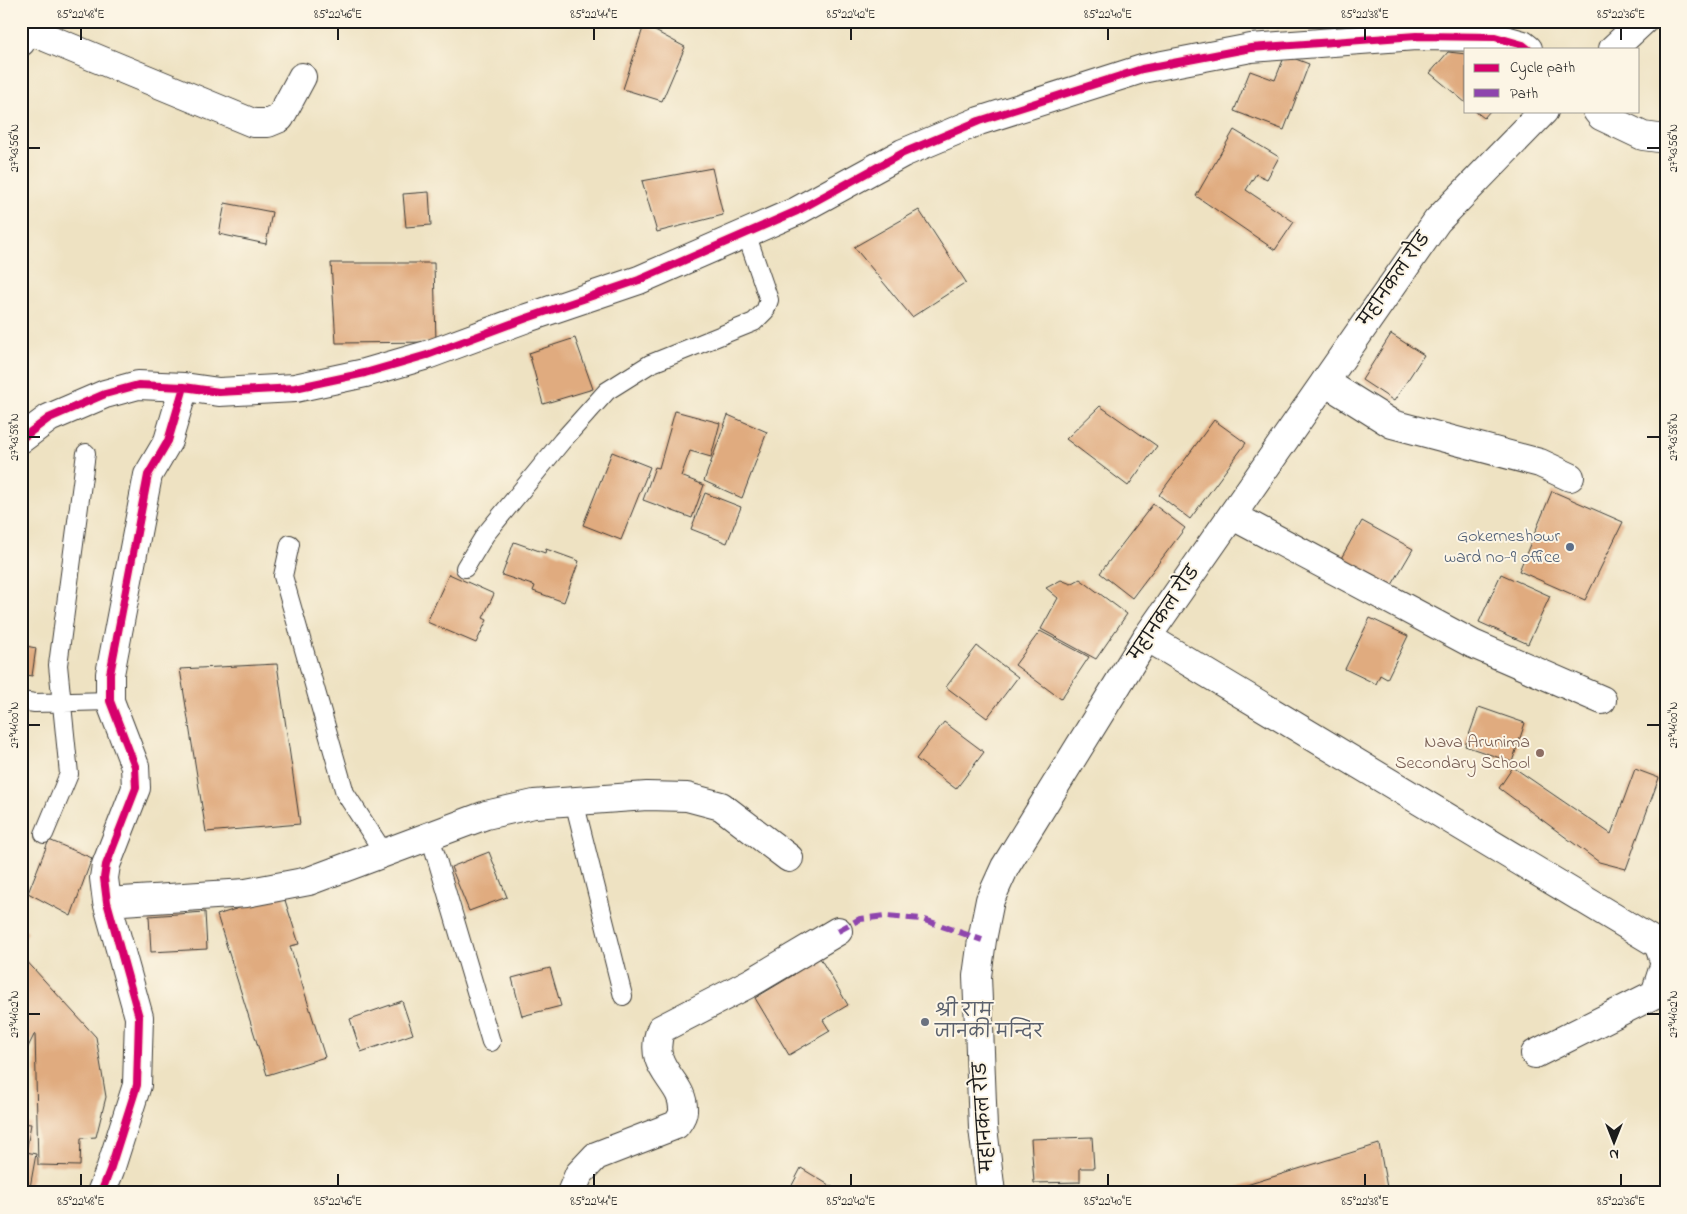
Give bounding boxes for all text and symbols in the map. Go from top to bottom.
text: 85°22'48"E [57,6,105,24]
text: 85°22'46"E [314,6,362,24]
text: 85°22'44"E [570,6,618,24]
text: 85°22'42"E [827,6,875,24]
text: 85°22'40"E [1084,6,1132,24]
text: 85°22'38"E [1341,6,1389,24]
text: 85°22'36"E [1597,6,1645,24]
legend [1464,48,1640,112]
text: Cycle path [1510,57,1575,80]
text: Path [1510,83,1538,105]
text: 27°43'56"N [6,124,24,172]
text: 27°43'56"N [1665,124,1683,172]
street label: महानकल रोड [1350,224,1438,333]
text: 27°43'58"N [6,413,24,461]
text: 27°43'58"N [1665,413,1683,461]
place label: Gokerneshowr ward no-9 office [1444,524,1561,571]
marker: Gokerneshowr ward no-9 office [1564,541,1576,553]
street label: महानकल रोड [1120,558,1208,668]
text: 27°44'00"N [6,702,24,748]
text: 27°44'00"N [1665,702,1683,748]
place label: Nava Arunima Secondary School [1395,730,1530,777]
marker: Nava Arunima Secondary School [1534,747,1546,759]
text: 27°44'02"N [6,990,24,1038]
text: 27°44'02"N [1665,990,1683,1038]
place label: श्री राम जानकी मन्दिर [934,996,1044,1046]
marker: श्री राम जानकी मन्दिर [919,1016,931,1028]
street label: महानकल रोड [965,1059,1002,1174]
north arrow [1590,1116,1640,1166]
text: N [1609,1143,1619,1164]
text: 85°22'48"E [57,1193,105,1211]
text: 85°22'46"E [314,1193,362,1211]
text: 85°22'44"E [570,1193,618,1211]
text: 85°22'42"E [827,1193,875,1211]
text: 85°22'40"E [1084,1193,1132,1211]
text: 85°22'38"E [1341,1193,1389,1211]
text: 85°22'36"E [1597,1193,1645,1211]

